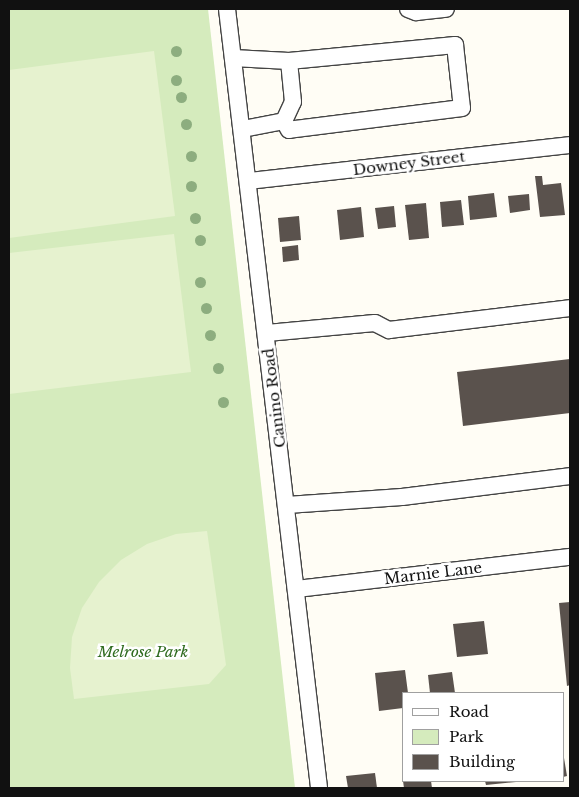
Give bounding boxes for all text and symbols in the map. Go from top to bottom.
street label: Downey Street [352,147,466,179]
street label: Canino Road [259,347,289,449]
street label: Marnie Lane [383,558,483,588]
park label: Melrose Park [98,643,188,661]
legend [402,692,564,782]
text: Road [449,702,489,721]
text: Park [449,727,484,746]
text: Building [449,752,515,771]

